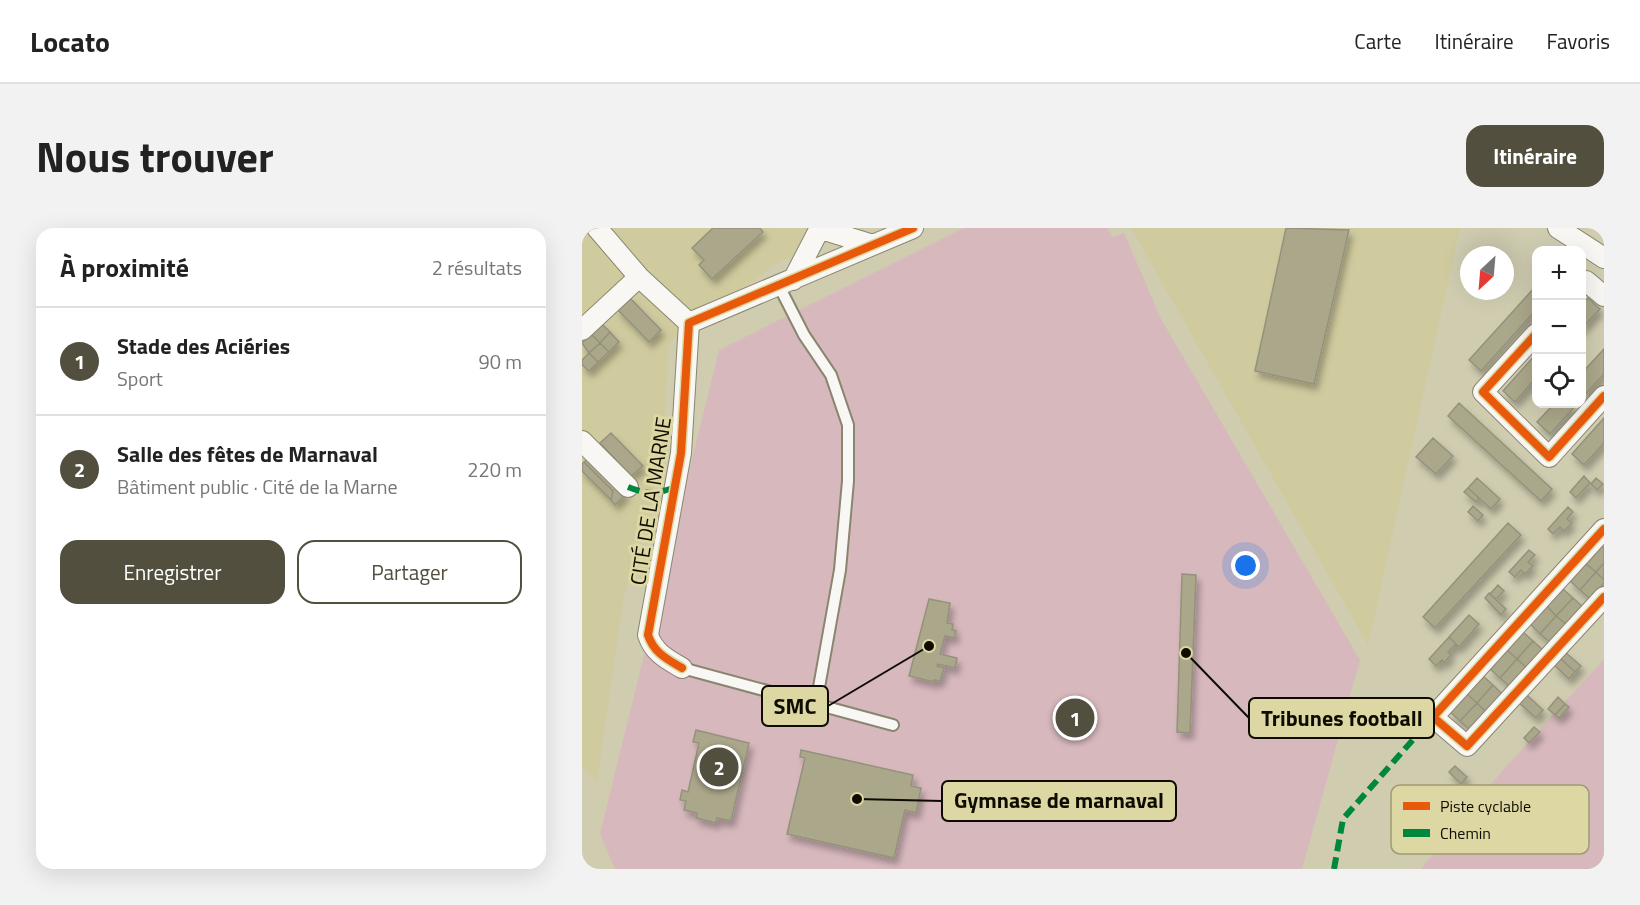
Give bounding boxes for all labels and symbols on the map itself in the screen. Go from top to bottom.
north arrow [1460,246,1514,300]
street label: CITÉ DE LA MARNE [621,415,679,587]
your location [1231,551,1260,580]
callout: SMC [762,686,828,726]
text: SMC [774,689,816,723]
pin: 1 [1056,696,1094,740]
callout: Tribunes football [1249,698,1434,738]
text: Tribunes football [1261,701,1423,735]
pin: 2 [700,744,738,790]
callout: Gymnase de marnaval [942,781,1176,821]
text: Gymnase de marnaval [954,783,1164,817]
legend [1391,785,1589,854]
text: Piste cyclable [1440,794,1531,818]
text: Chemin [1440,821,1491,845]

